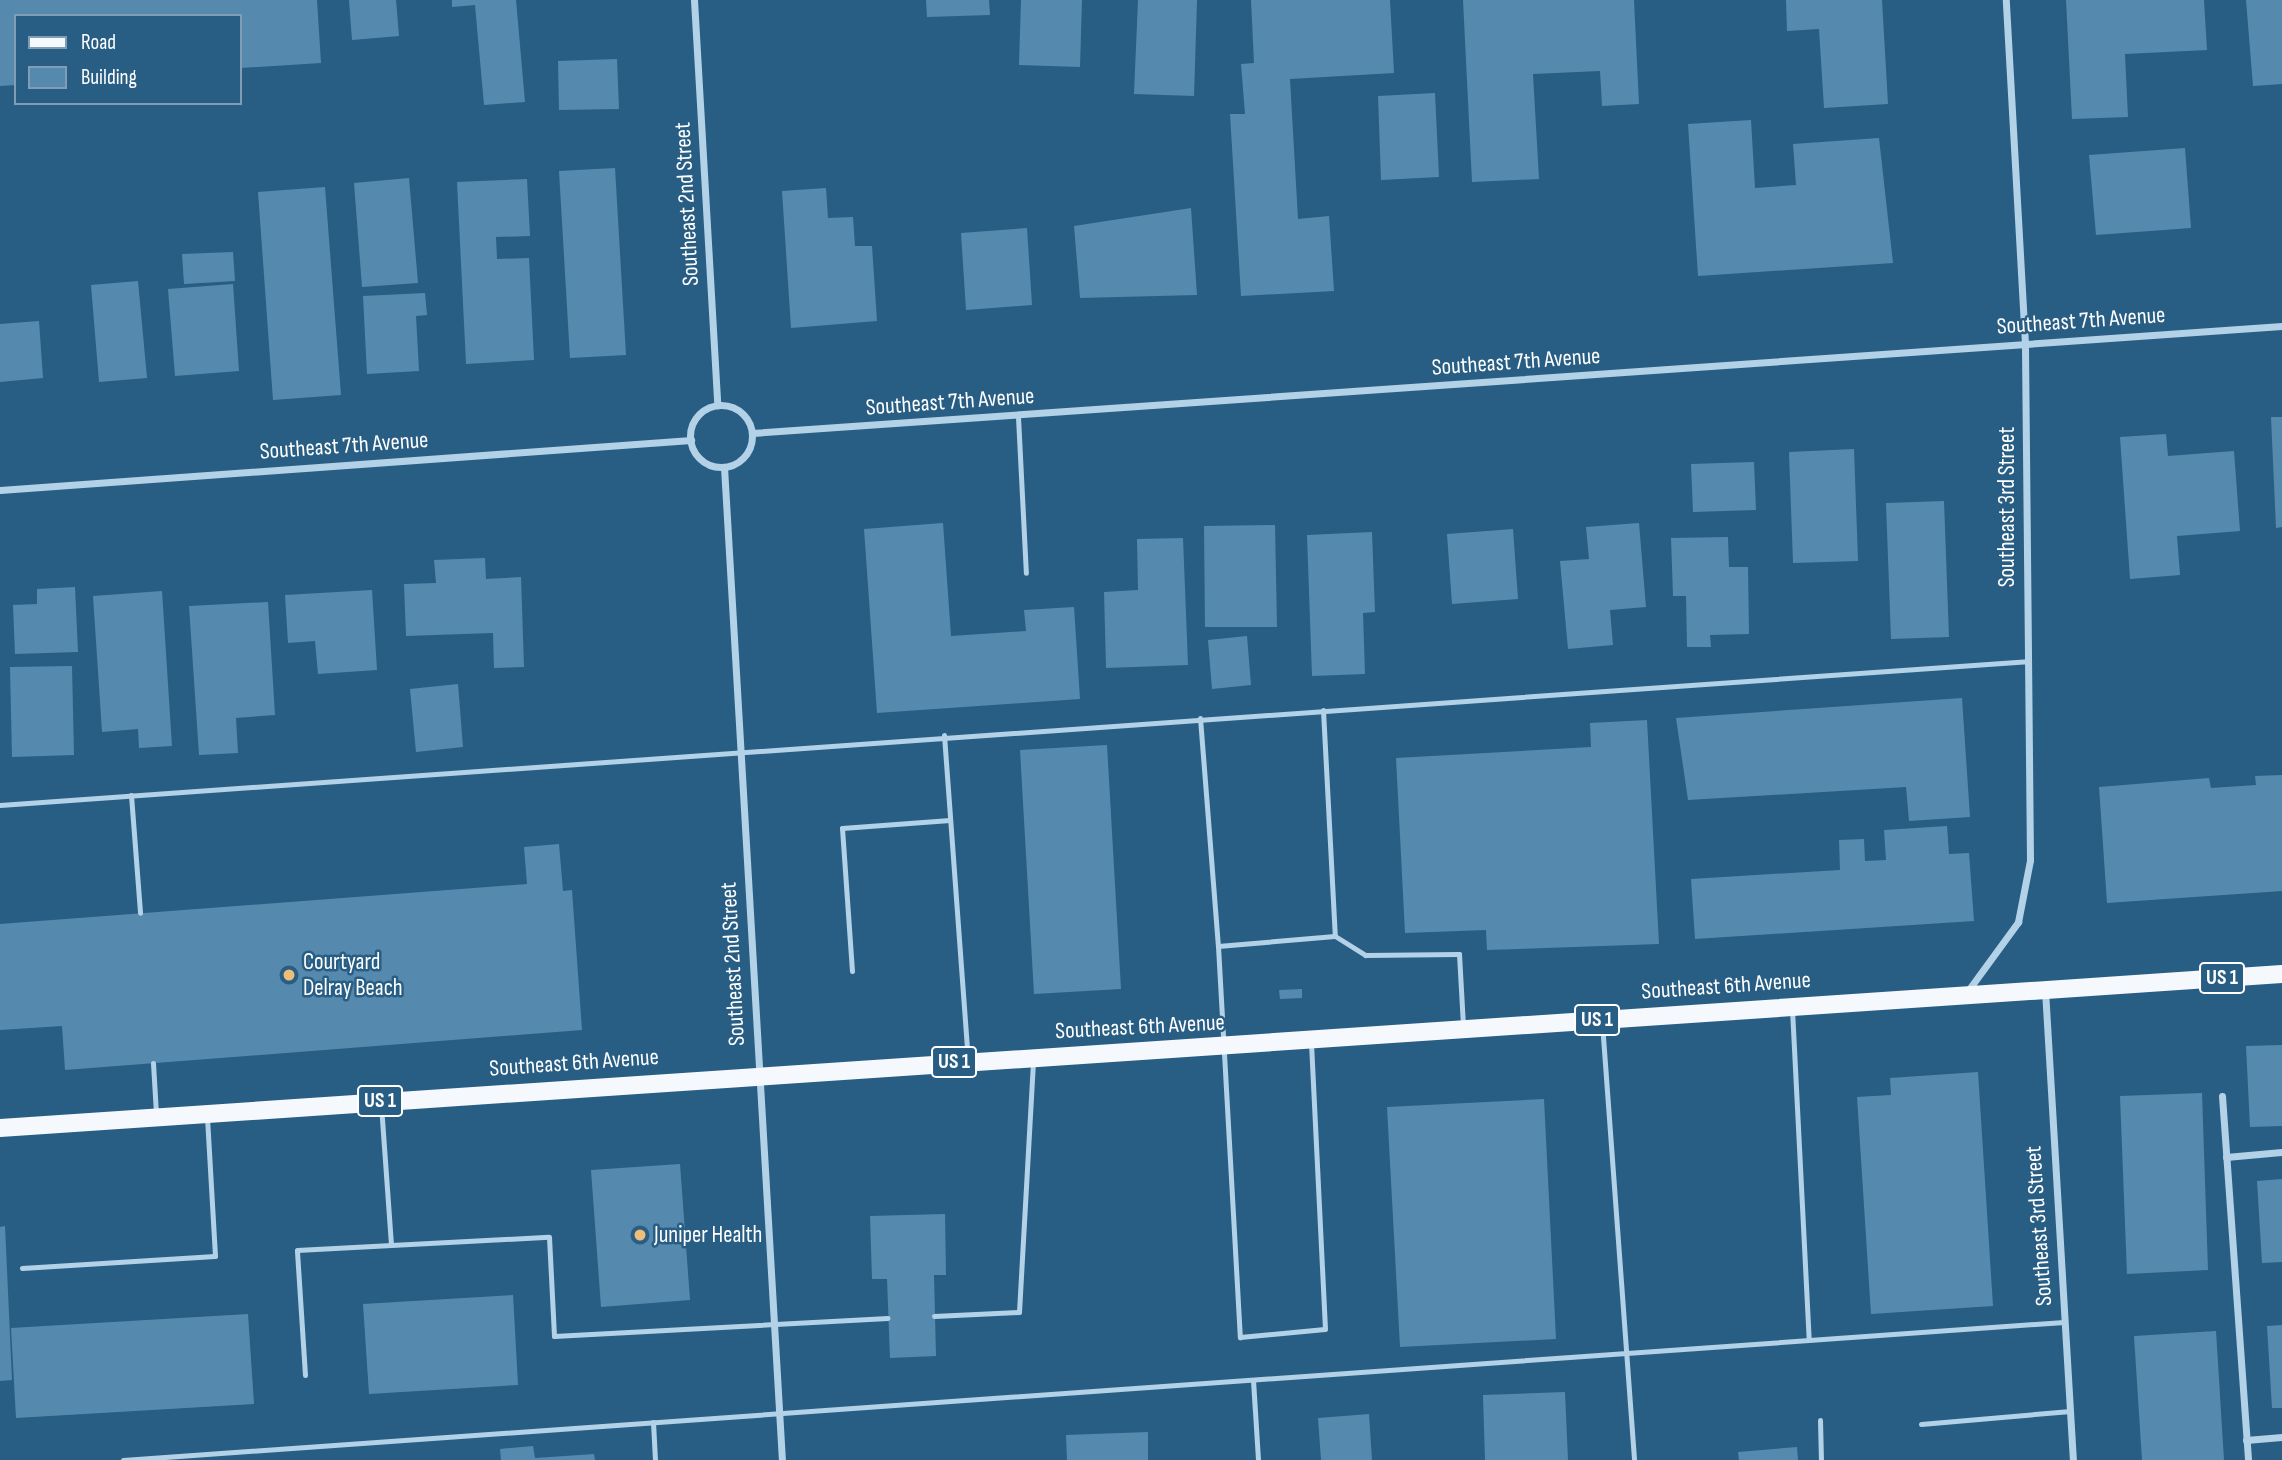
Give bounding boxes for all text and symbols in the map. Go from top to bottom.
legend [14,14,242,105]
text: Road [81,30,116,55]
text: Building [81,65,137,90]
street label: Southeast 2nd Street [669,121,705,287]
street label: Southeast 7th Avenue [1996,301,2166,341]
street label: Southeast 7th Avenue [1431,342,1601,382]
street label: Southeast 7th Avenue [865,382,1035,422]
street label: Southeast 7th Avenue [259,426,429,466]
street label: Southeast 3rd Street [1993,427,2021,587]
street label: Southeast 2nd Street [715,881,751,1047]
place label: Courtyard Delray Beach [303,948,403,1002]
road number: US 1 [2198,960,2246,996]
street label: Southeast 6th Avenue [1640,966,1812,1006]
marker: Courtyard Delray Beach [281,967,297,983]
road number: US 1 [1572,1002,1622,1038]
street label: Southeast 6th Avenue [1055,1009,1225,1045]
street label: Southeast 6th Avenue [488,1043,660,1083]
road number: US 1 [930,1044,978,1080]
road number: US 1 [356,1084,404,1118]
street label: Southeast 3rd Street [2020,1145,2058,1307]
place label: Juniper Health [654,1221,762,1249]
marker: Juniper Health [632,1227,648,1243]

